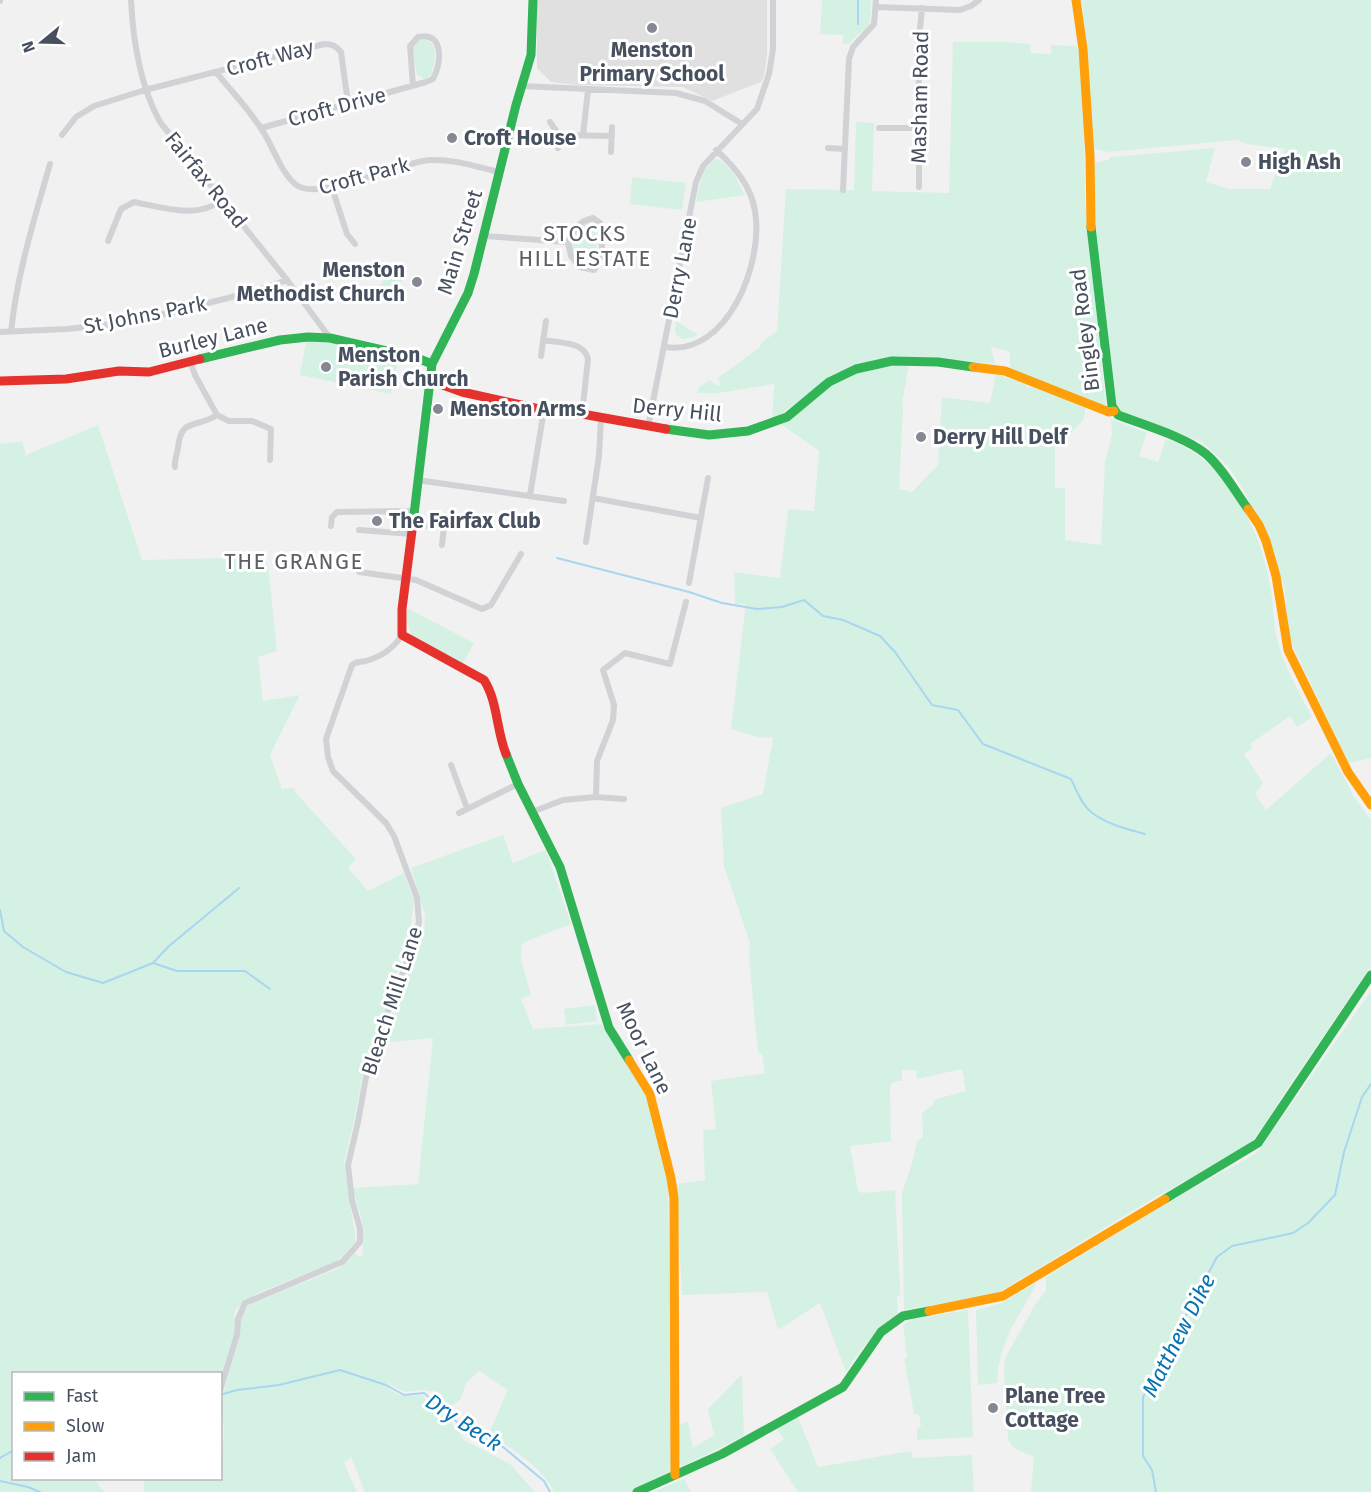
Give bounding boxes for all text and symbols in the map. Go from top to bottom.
north arrow [12,12,72,72]
marker: Menston Primary School [645,21,659,35]
street label: Masham Road [906,30,934,164]
street label: Croft Way [223,34,317,82]
place label: Menston Primary School [579,37,725,87]
text: N [18,39,39,55]
street label: Croft Drive [285,81,389,133]
place label: Croft House [464,125,577,151]
street label: Fairfax Road [159,126,253,234]
marker: Croft House [445,131,459,145]
place label: High Ash [1258,149,1341,175]
street label: Croft Park [316,151,412,201]
marker: High Ash [1239,155,1253,169]
street label: Main Street [432,186,488,298]
street label: Derry Lane [657,215,703,321]
district label: STOCKS HILL ESTATE [518,220,652,272]
place label: Menston Methodist Church [237,257,405,307]
street label: Bingley Road [1065,267,1105,393]
marker: Menston Methodist Church [410,275,424,289]
street label: St Johns Park [81,290,209,340]
street label: Burley Lane [156,312,270,364]
place label: Menston Parish Church [338,342,469,392]
marker: Menston Parish Church [319,360,333,374]
street label: Derry Hill [631,392,723,428]
place label: Menston Arms [450,396,586,422]
marker: Menston Arms [431,402,445,416]
place label: Derry Hill Delf [933,424,1070,450]
marker: Derry Hill Delf [914,430,928,444]
place label: The Fairfax Club [389,508,541,534]
marker: The Fairfax Club [370,514,384,528]
district label: THE GRANGE [224,548,364,575]
street label: Bleach Mill Lane [356,923,428,1079]
street label: Moor Lane [610,997,678,1099]
water label: Matthew Dike [1136,1269,1221,1401]
legend [12,1372,222,1480]
place label: Plane Tree Cottage [1005,1383,1106,1433]
text: Fast [66,1385,99,1407]
water label: Dry Beck [420,1388,507,1457]
marker: Plane Tree Cottage [986,1401,1000,1415]
text: Slow [66,1415,105,1437]
text: Jam [66,1445,97,1467]

